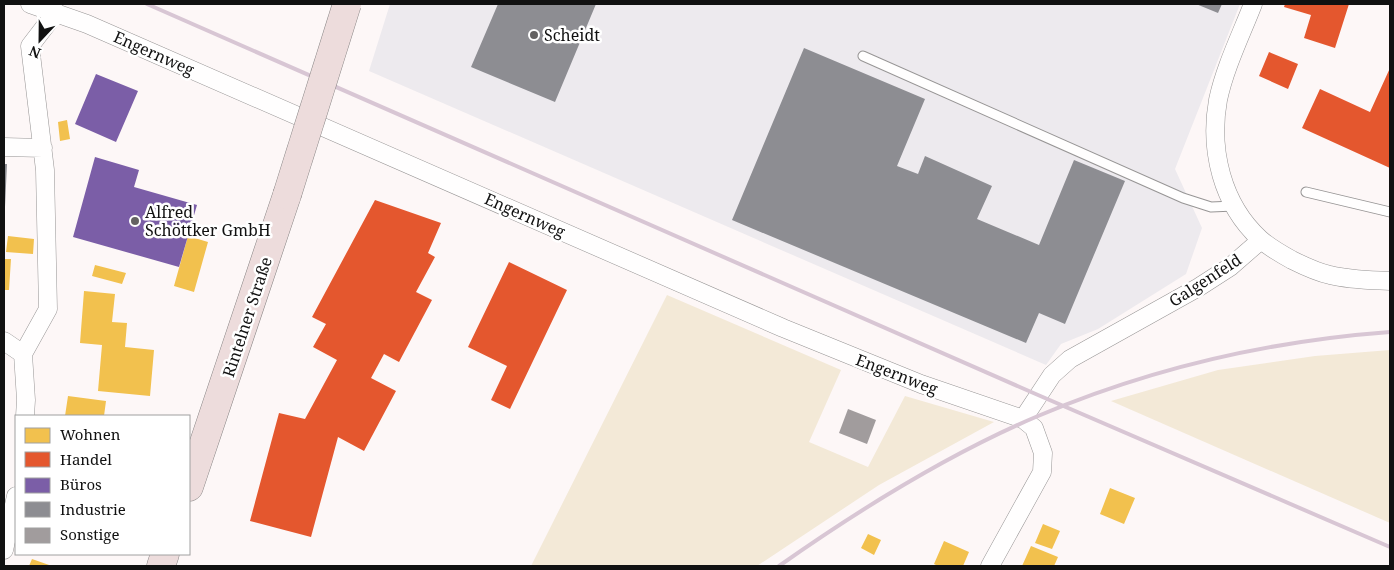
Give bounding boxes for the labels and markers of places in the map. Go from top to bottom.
place label: Scheidt [544,24,600,46]
marker: Scheidt [528,29,540,41]
place label: Alfred Schöttker GmbH [145,201,271,241]
marker: Alfred Schöttker GmbH [129,215,141,227]

